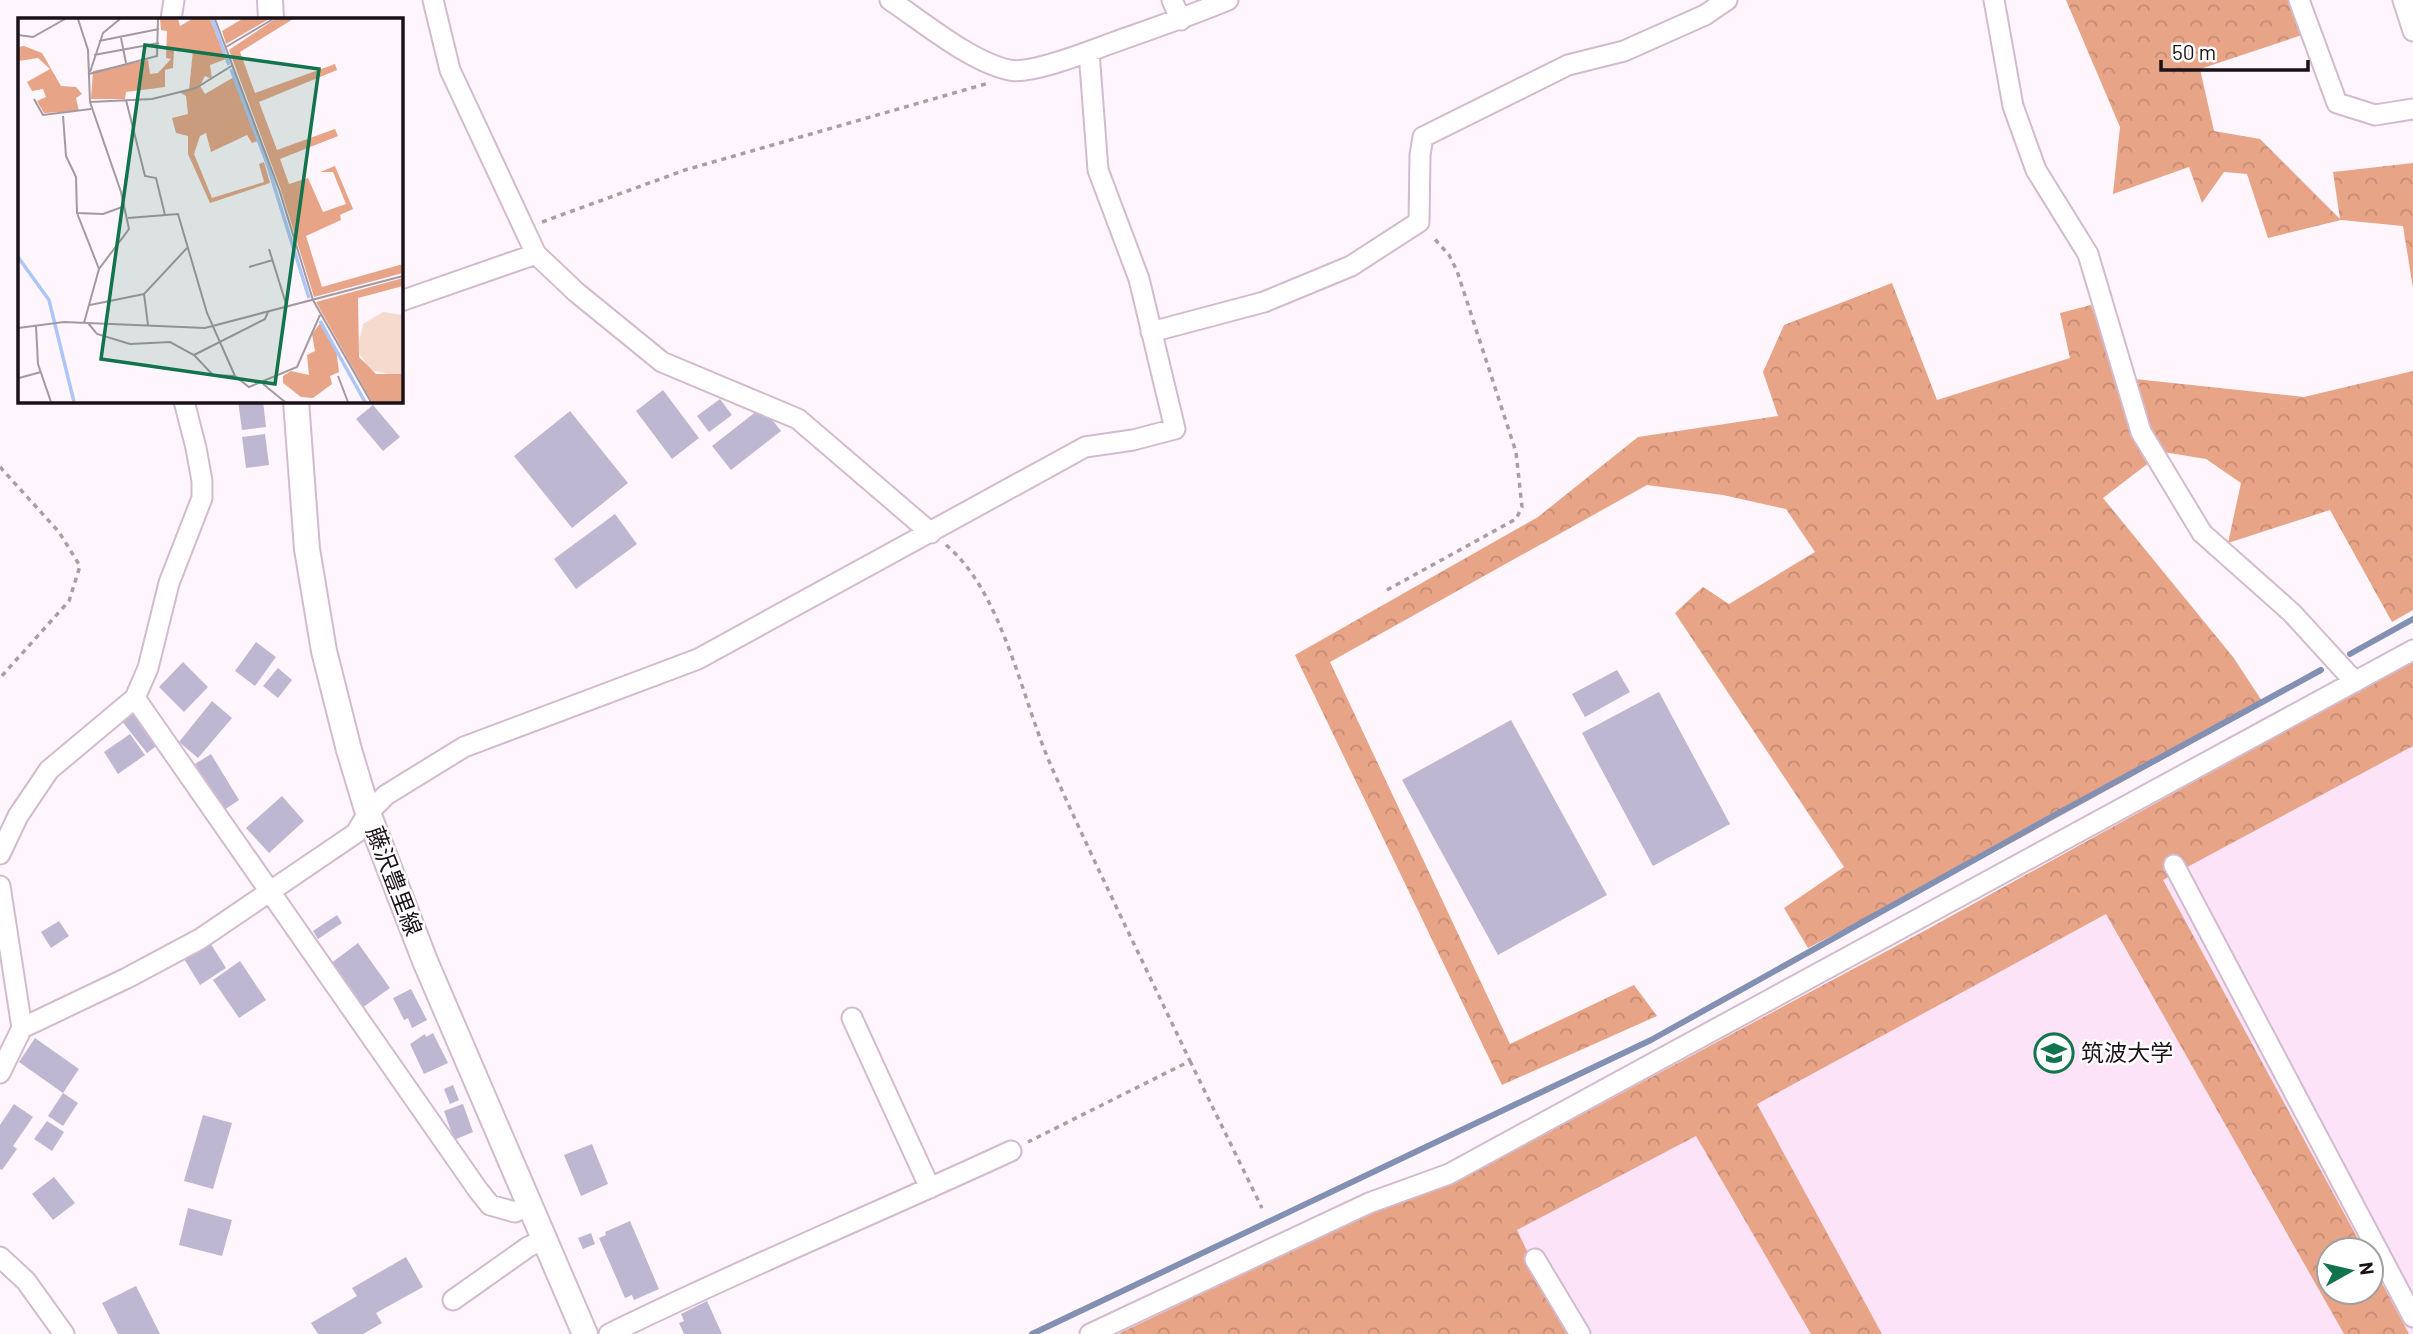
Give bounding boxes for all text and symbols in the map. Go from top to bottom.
inset map [18,18,402,402]
scale bar [2161,28,2308,72]
text: 50 m [2172,39,2216,64]
street label: 藤沢豊里線 [361,822,429,939]
school or university icon: 筑波大学 [2033,1032,2075,1074]
place label: 筑波大学 [2081,1038,2173,1066]
north arrow [2315,1236,2385,1306]
text: N [2355,1261,2380,1276]

